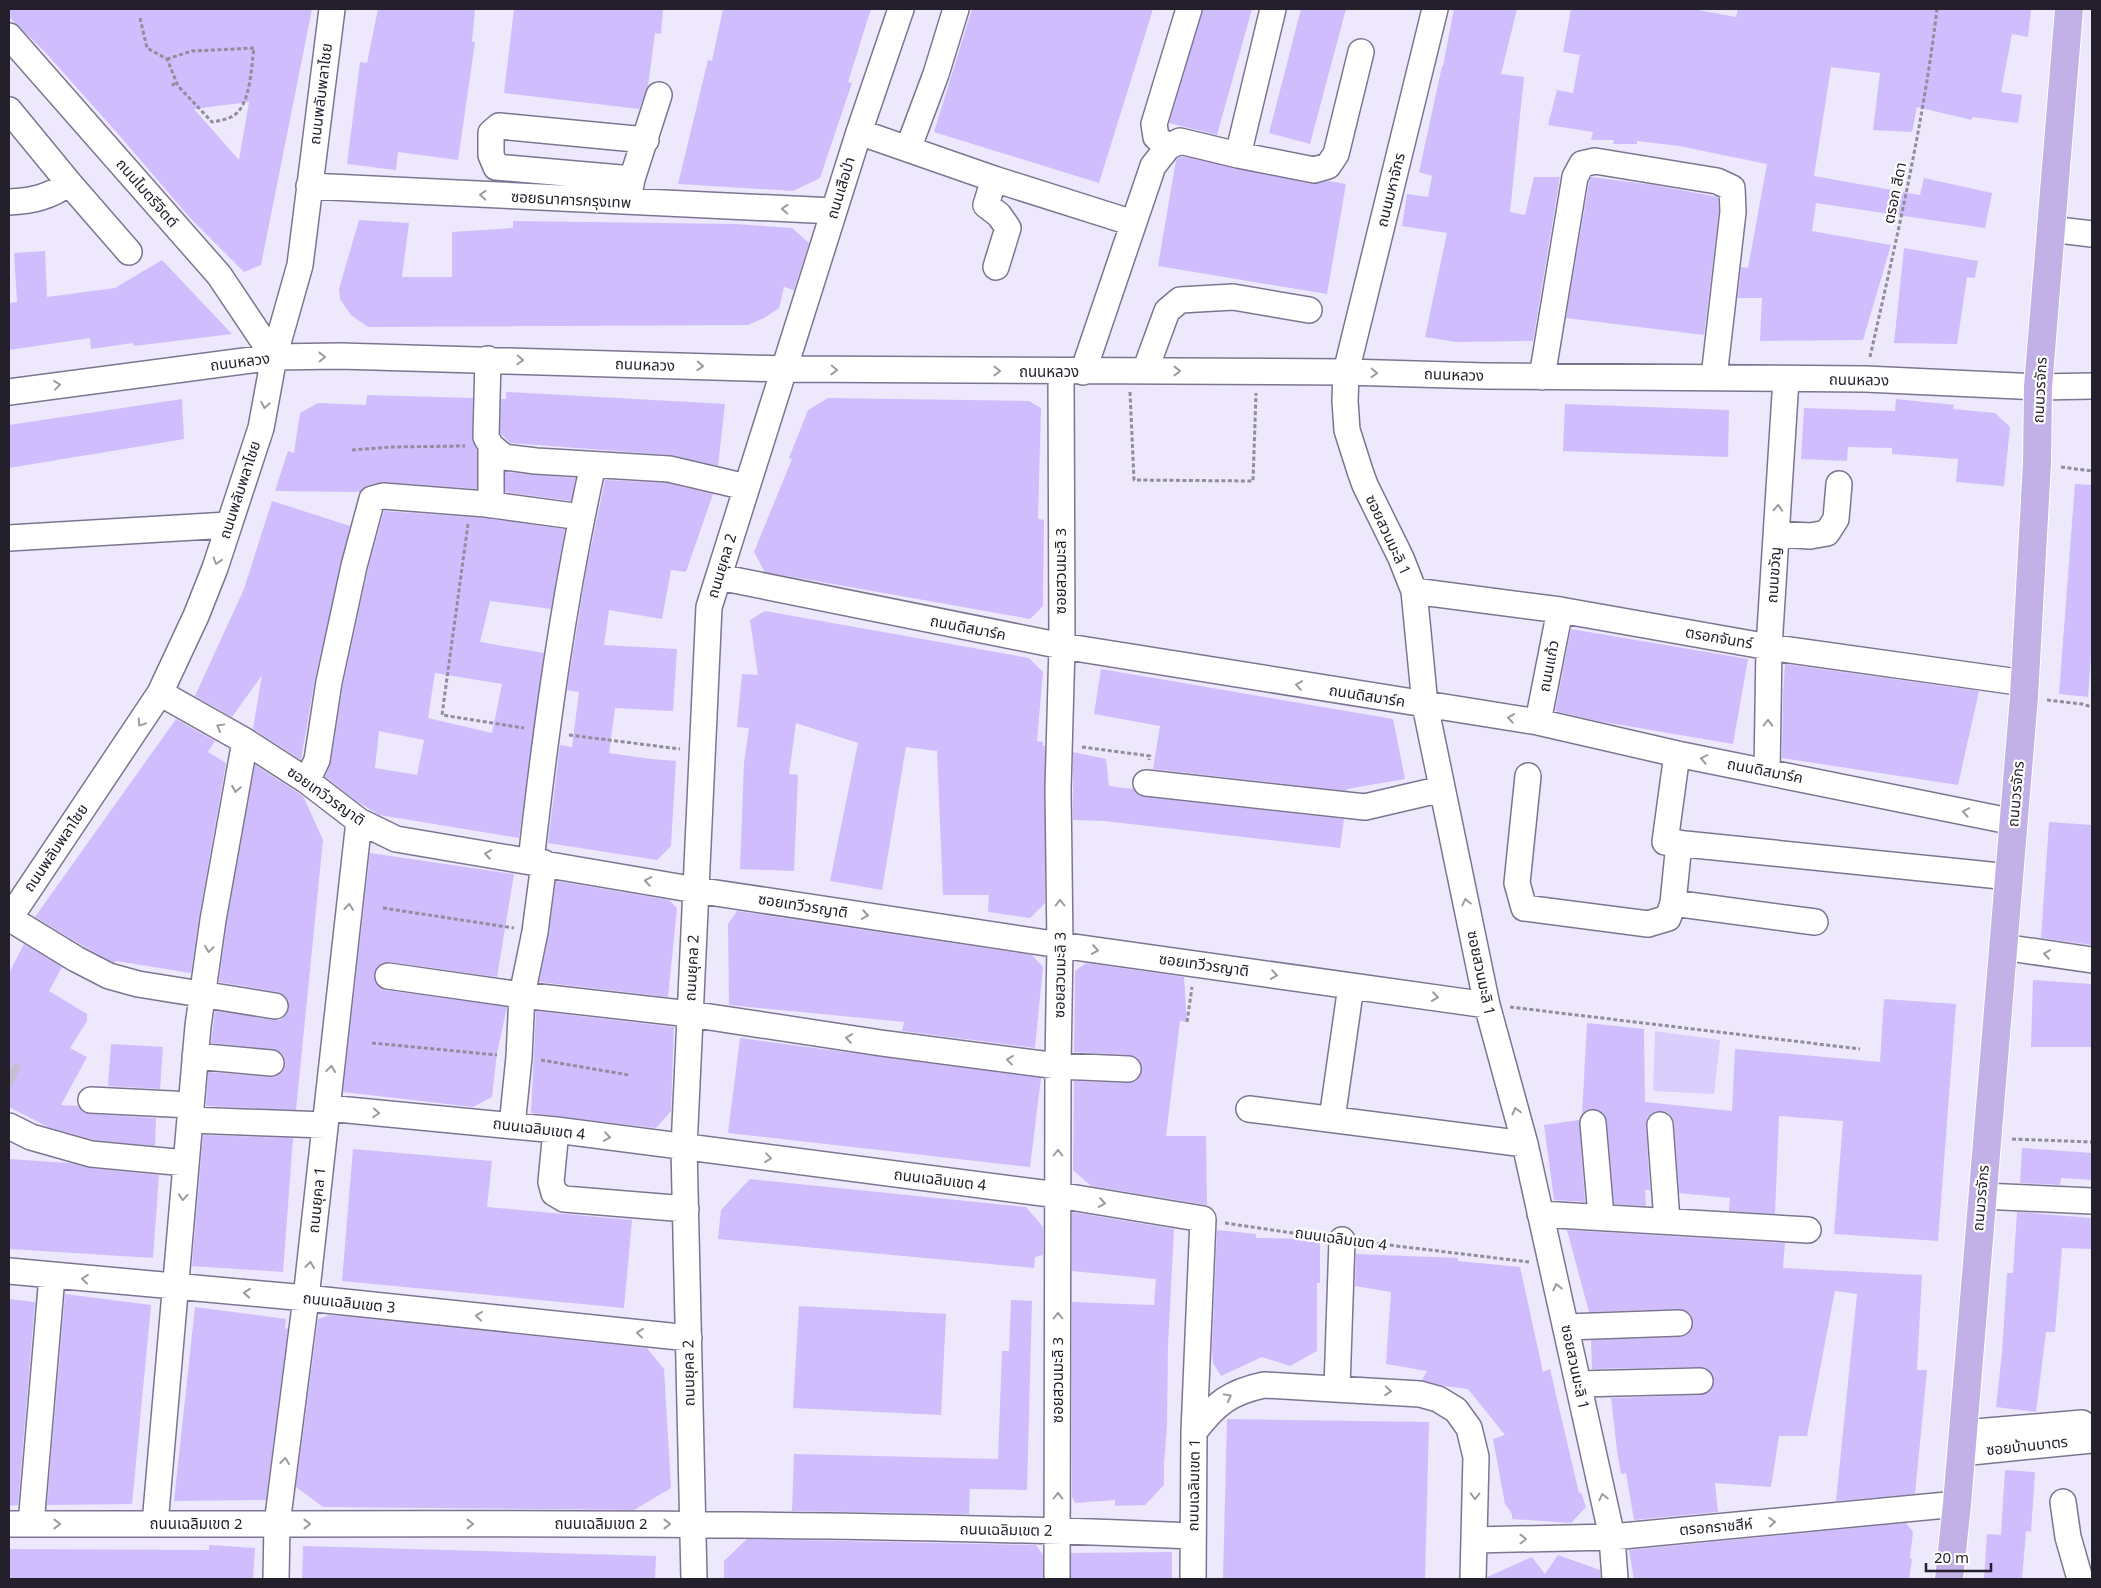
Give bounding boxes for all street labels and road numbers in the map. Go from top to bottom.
street label: ถนนพลับพลาไชย [304,42,339,146]
street label: ถนนมหาจักร [1371,151,1412,230]
street label: ถนนไมตรีจิตต์ [110,154,183,233]
street label: ถนนเสือป่า [821,154,862,222]
street label: ตรอก สีดา [1878,160,1913,226]
street label: ซอยธนาคารกรุงเทพ [510,186,632,215]
street label: ถนนหลวง [209,347,271,378]
street label: ถนนหลวง [614,353,675,378]
street label: ถนนวรจักร [2027,356,2054,424]
street label: ถนนหลวง [1019,361,1079,384]
street label: ถนนหลวง [1423,363,1484,388]
street label: ถนนหลวง [1829,368,1889,393]
street label: ถนนพลับพลาไชย [214,438,267,542]
street label: ซอยสวนมะลิ 1 [1359,491,1416,579]
street label: ซอยสวนมะลิ 3 [1050,528,1073,614]
street label: ถนนยุคล 2 [702,531,743,601]
street label: ถนนขวัญ [1761,546,1788,604]
street label: ถนนดิสมาร์ค [928,610,1008,647]
street label: ตรอกจันทร์ [1683,621,1755,656]
street label: ถนนแก้ว [1533,638,1566,694]
street label: ถนนดิสมาร์ค [1327,679,1407,714]
street label: ถนนดิสมาร์ค [1725,753,1805,790]
street label: ถนนวรจักร [2002,760,2031,828]
street label: ซอยเทวีวรญาติ [282,761,369,832]
street label: ถนนพลับพลาไชย [18,800,94,897]
street label: ซอยเทวีวรญาติ [756,888,850,925]
street label: ซอยสวนมะลิ 1 [1460,928,1501,1018]
street label: ซอยสวนมะลิ 3 [1048,932,1073,1018]
street label: ถนนยุคล 2 [679,934,706,1002]
street label: ซอยเทวีวรญาติ [1157,948,1250,983]
street label: ถนนเฉลิมเขต 4 [491,1112,587,1147]
street label: ถนนเฉลิมเขต 4 [892,1163,988,1198]
street label: ถนนวรจักร [1967,1164,1996,1232]
street label: ถนนยุคล 1 [303,1166,332,1234]
street label: ถนนเฉลิมเขต 4 [1293,1222,1389,1257]
street label: ถนนเฉลิมเขต 3 [302,1287,396,1320]
street label: ซอยสวนมะลิ 1 [1554,1322,1595,1412]
street label: ซอยสวนมะลิ 3 [1047,1337,1070,1423]
street label: ถนนยุคล 2 [677,1339,702,1406]
street label: ซอยบ้านบาตร [1985,1431,2069,1462]
street label: ถนนเฉลิมเขต 1 [1182,1438,1207,1532]
street label: ถนนเฉลิมเขต 2 [150,1513,243,1536]
street label: ถนนเฉลิมเขต 2 [555,1513,648,1536]
street label: ตรอกราชสีห์ [1678,1513,1754,1542]
street label: ถนนเฉลิมเขต 2 [959,1518,1053,1543]

